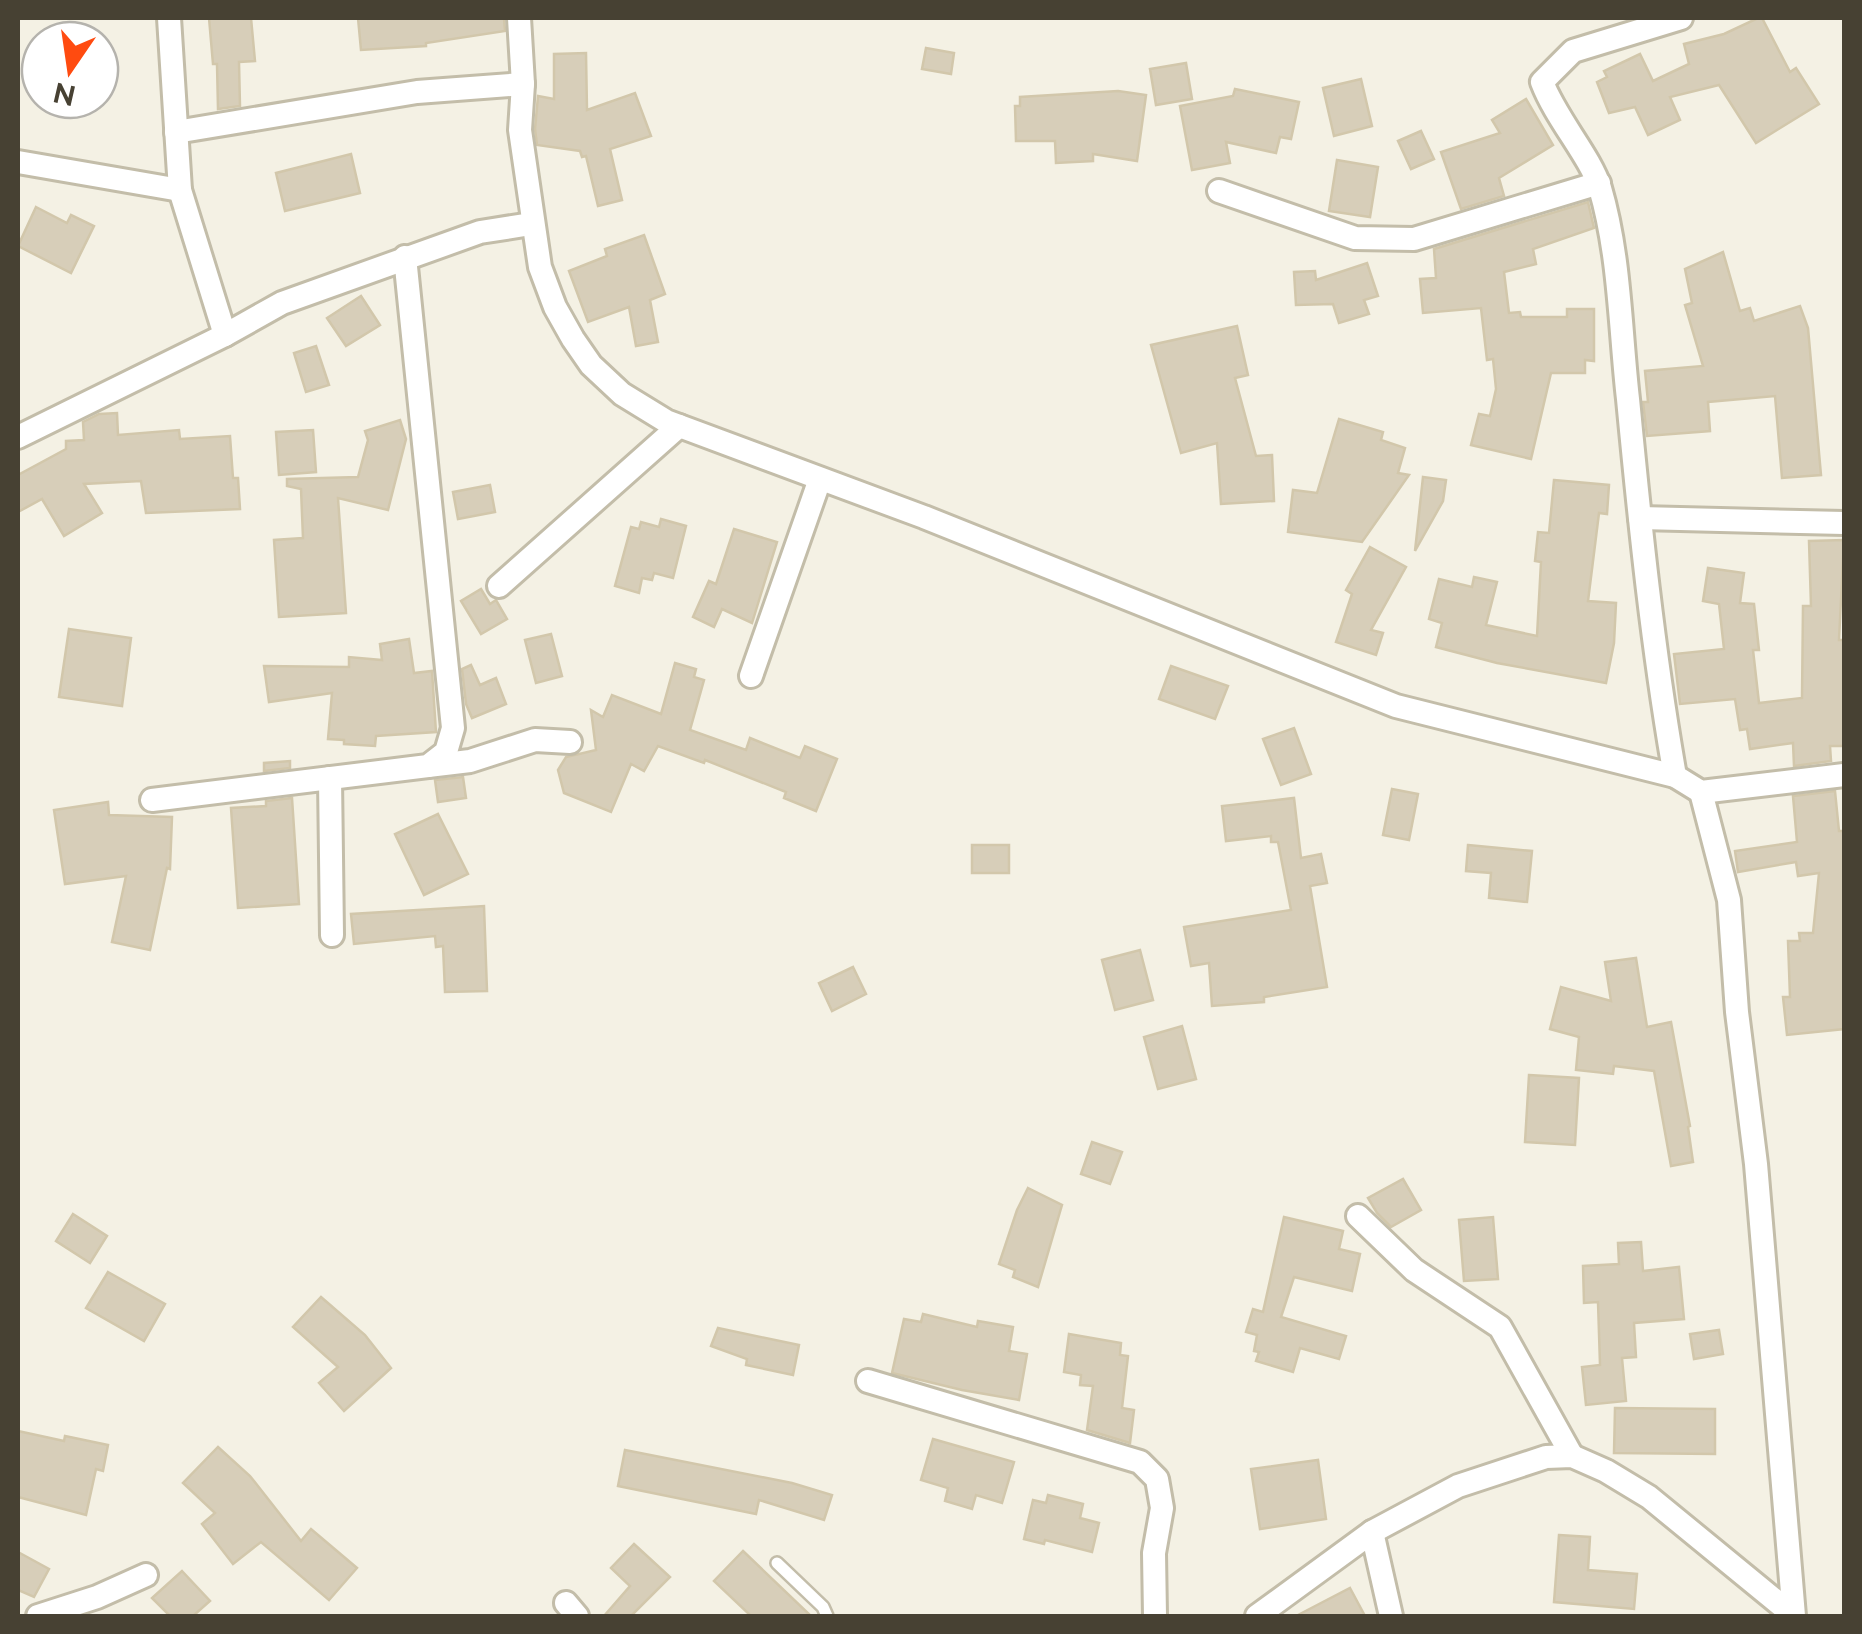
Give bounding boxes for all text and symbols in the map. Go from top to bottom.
north arrow [20,20,120,120]
text: N [50,75,79,112]

